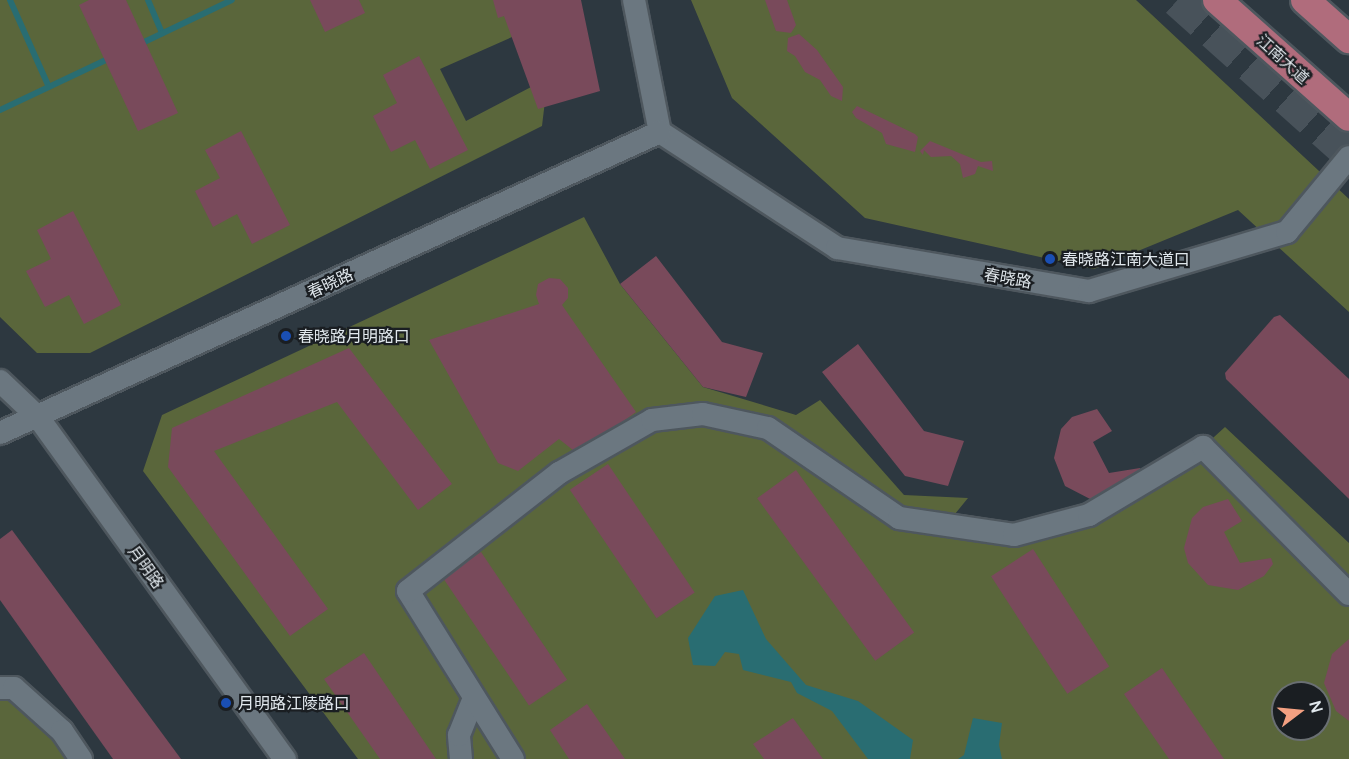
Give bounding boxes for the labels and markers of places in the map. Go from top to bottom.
place label: 春晓路江南大道口 [1062,249,1190,269]
marker: 春晓路江南大道口 [1043,252,1057,266]
place label: 春晓路月明路口 [298,326,410,346]
marker: 春晓路月明路口 [279,329,293,343]
place label: 月明路江陵路口 [238,693,350,713]
marker: 月明路江陵路口 [219,696,233,710]

